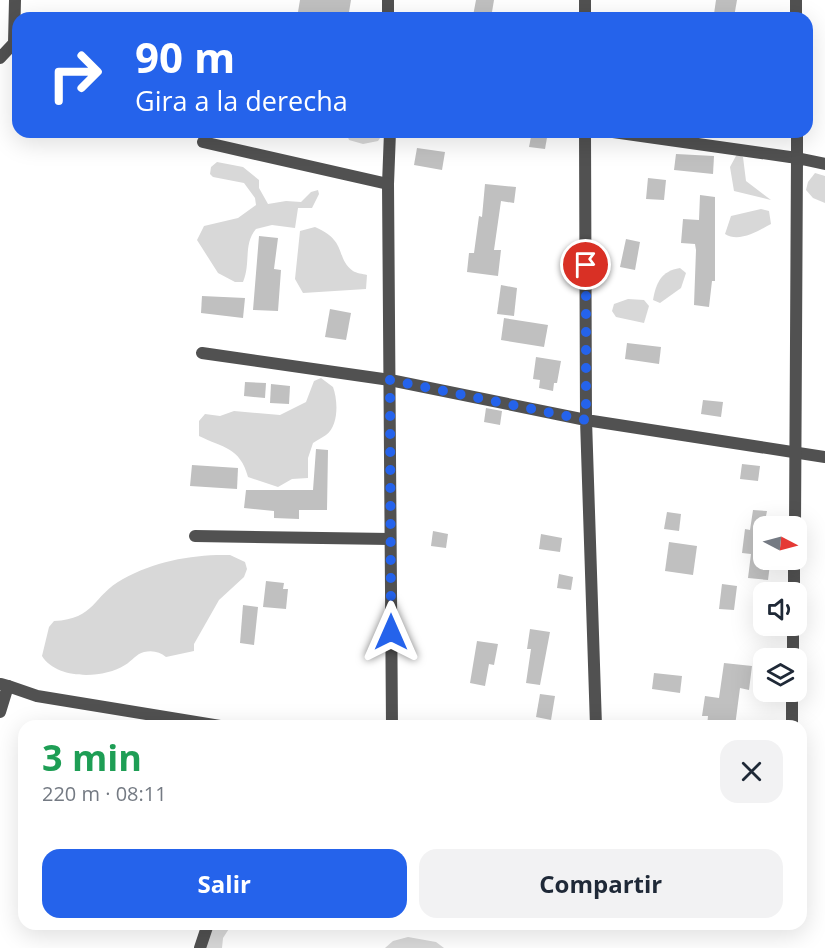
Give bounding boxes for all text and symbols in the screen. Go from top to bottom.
text: 90 m [135,28,235,85]
icon: right [36,36,114,114]
text: Gira a la derecha [135,82,348,119]
pin [560,239,611,290]
icon: arrive [569,248,602,281]
north arrow [753,516,807,570]
map controls [753,516,807,702]
button: sound [753,582,807,636]
position arrow [359,600,423,664]
button: layers [753,648,807,702]
text: 3 min [42,733,142,782]
button: close [720,740,783,803]
text: 220 m · 08:11 [42,780,167,807]
button: Salir [42,849,407,918]
button: Compartir [419,849,783,918]

